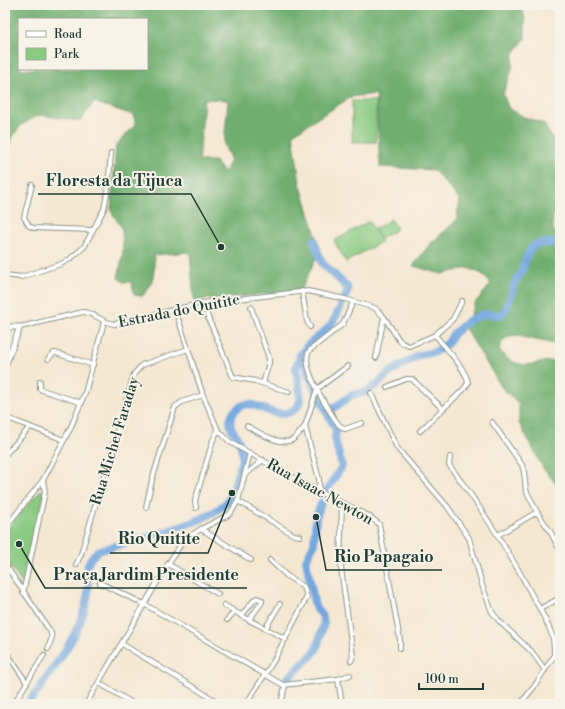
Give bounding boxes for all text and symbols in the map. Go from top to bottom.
legend [18,18,148,70]
text: Road [54,27,82,42]
text: Park [54,47,80,62]
callout: Floresta da Tijuca [38,166,191,194]
text: Floresta da Tijuca [46,171,183,191]
street label: Estrada do Quitite [117,290,241,332]
street label: Rua Michel Faraday [86,374,144,507]
street label: Rua Isaac Newton [263,455,377,529]
callout: Rio Quitite [110,525,208,553]
text: Rio Quitite [118,529,200,549]
callout: Rio Papagaio [326,542,442,570]
text: Rio Papagaio [334,547,434,567]
callout: Praça Jardim Presidente [45,560,247,588]
text: Praça Jardim Presidente [53,565,239,585]
scale bar [419,665,483,691]
text: 100 m [425,672,459,687]

